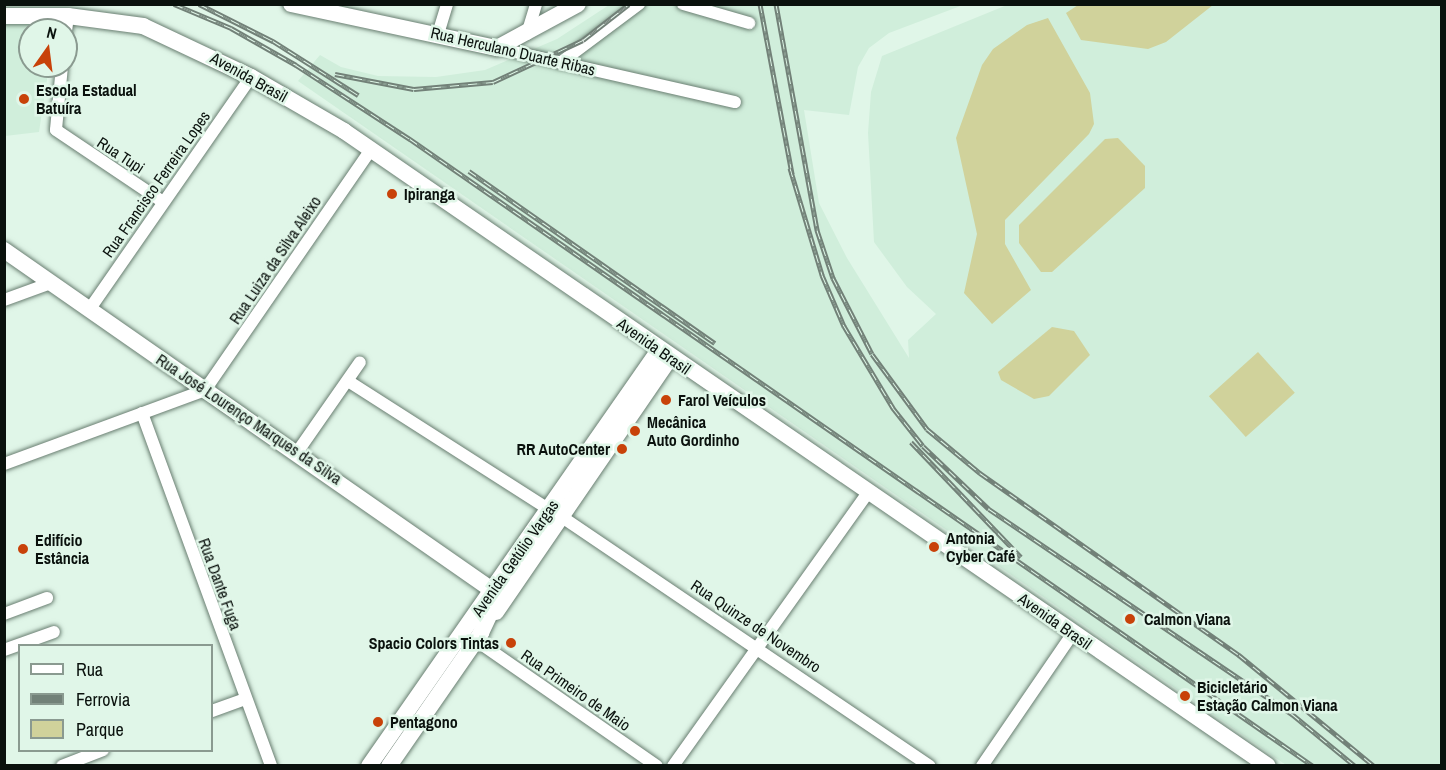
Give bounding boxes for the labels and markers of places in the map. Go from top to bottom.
place label: Escola Estadual Batuíra [36,80,137,118]
marker: Escola Estadual Batuíra [17,92,31,106]
place label: Ipiranga [404,184,455,204]
marker: Ipiranga [385,187,399,201]
place label: Farol Veículos [678,390,766,410]
marker: Farol Veículos [659,393,673,407]
place label: Mecânica Auto Gordinho [647,412,740,450]
marker: Mecânica Auto Gordinho [628,424,642,438]
place label: RR AutoCenter [516,439,610,459]
marker: RR AutoCenter [615,442,629,456]
place label: Antonia Cyber Café [946,528,1015,566]
place label: Edifício Estância [35,530,89,568]
marker: Antonia Cyber Café [927,540,941,554]
marker: Edifício Estância [16,542,30,556]
place label: Calmon Viana [1144,609,1231,629]
marker: Calmon Viana [1121,610,1139,628]
place label: Spacio Colors Tintas [369,633,499,653]
marker: Spacio Colors Tintas [504,636,518,650]
place label: Bicicletário Estação Calmon Viana [1197,677,1338,715]
marker: Bicicletário Estação Calmon Viana [1178,689,1192,703]
place label: Pentagono [390,712,458,732]
marker: Pentagono [371,715,385,729]

